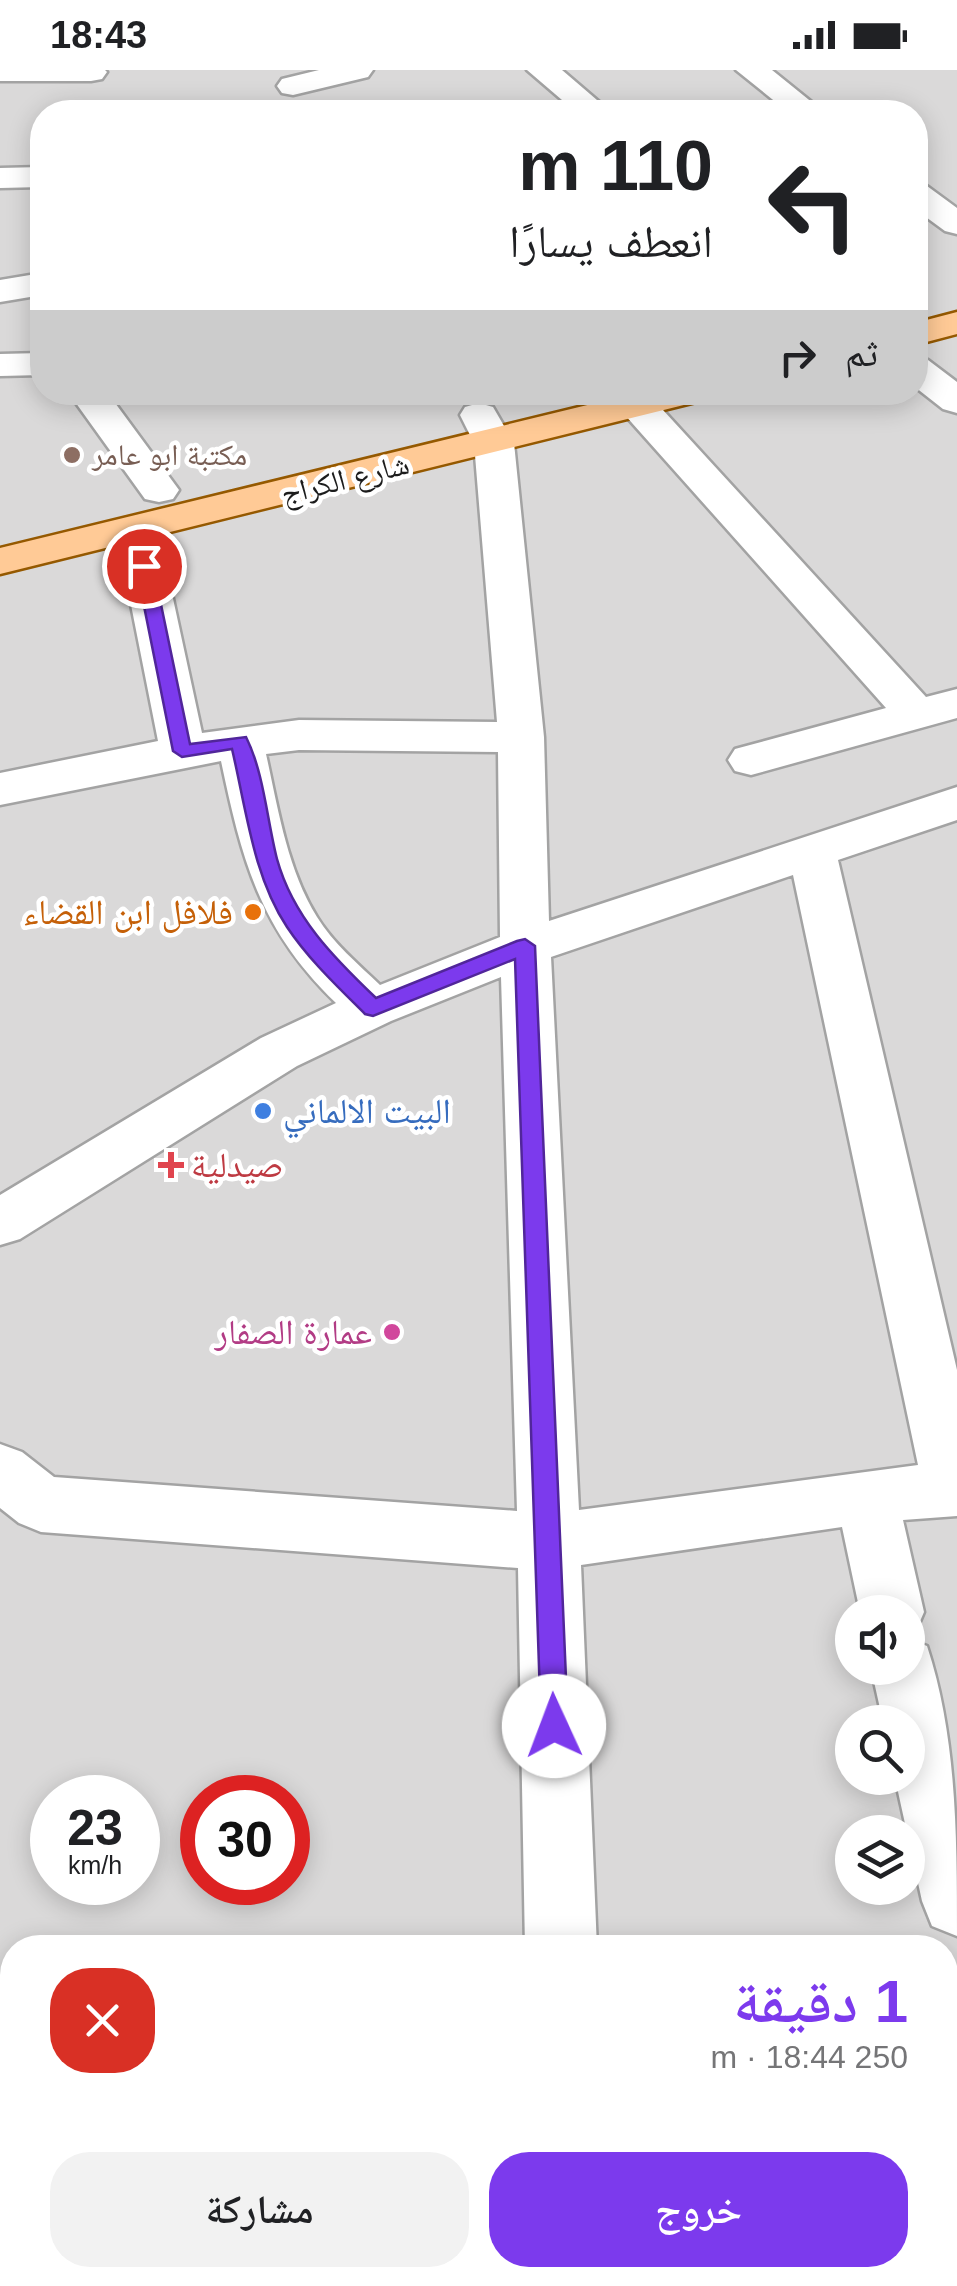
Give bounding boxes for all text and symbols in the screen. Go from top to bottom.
text: 18:43 [50,14,147,56]
text: 110 m [518,127,713,205]
icon: left [748,140,878,270]
text: انعطف يسارًا [509,216,713,267]
icon: right [770,330,825,385]
text: ثم [845,332,878,374]
place label: مكتبة ابو عامر [91,438,247,472]
marker: مكتبة ابو عامر [61,444,83,466]
street label: شارع الكراج [277,447,413,513]
pin [102,524,187,609]
icon: arrive [117,539,172,594]
place label: فلافل ابن القضاء [23,892,233,933]
marker: فلافل ابن القضاء [242,901,264,923]
place label: البيت الالماني [283,1091,451,1139]
marker: البيت الالماني [252,1100,274,1122]
place label: صيدلية [191,1145,284,1185]
marker: صيدلية [160,1154,182,1176]
place label: عمارة الصفار [214,1312,372,1351]
marker: عمارة الصفار [381,1321,403,1343]
map controls [835,1595,925,1905]
button: sound [835,1595,925,1685]
position arrow [502,1674,606,1778]
button: search [835,1705,925,1795]
speed limit sign: 30 [180,1775,310,1905]
text: 23 [67,1800,123,1856]
button: layers [835,1815,925,1905]
text: km/h [68,1851,122,1879]
button: close [50,1968,155,2073]
text: 1 دقيقة [733,1968,908,2035]
text: 250 m · 18:44 [711,2039,908,2075]
button: مشاركة [50,2152,469,2267]
button: خروج [489,2152,908,2267]

